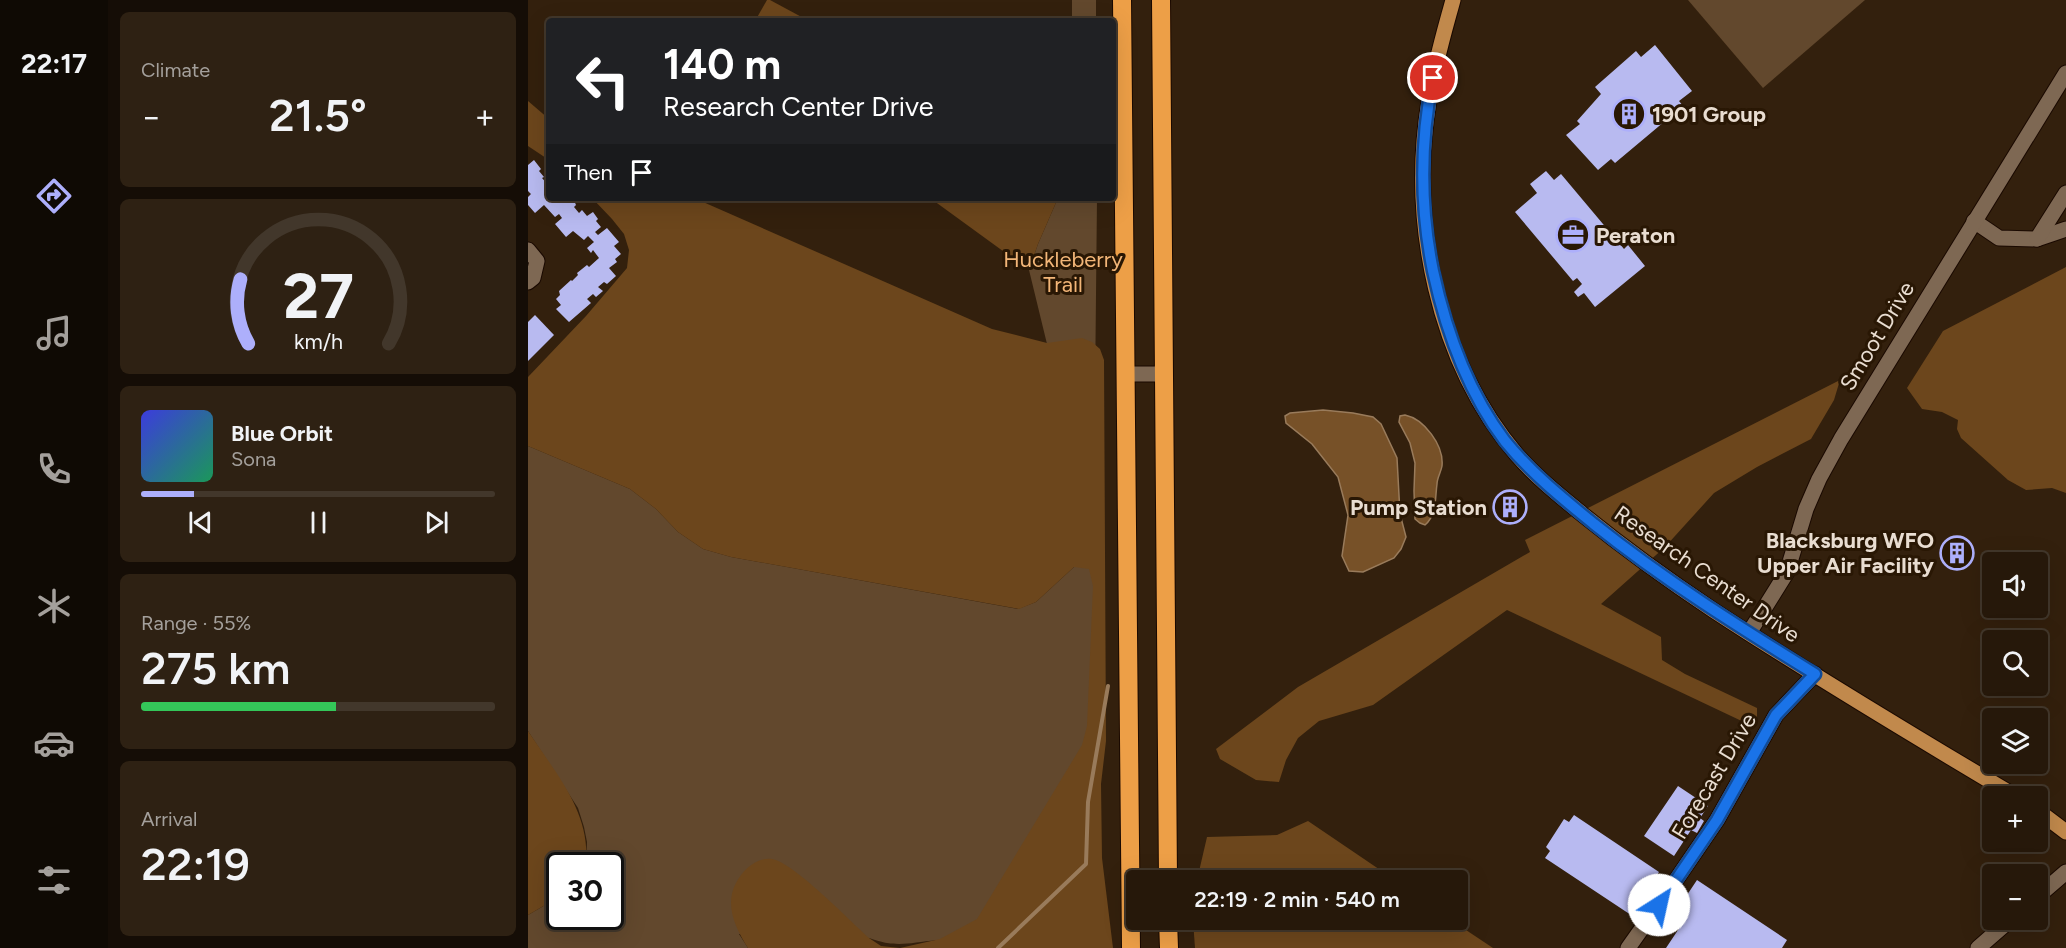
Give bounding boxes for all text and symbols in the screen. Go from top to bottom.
text: 140 m [663,39,781,90]
icon: left [564,42,642,120]
text: 22:17 [21,47,87,80]
pin [1407,52,1458,103]
text: Climate [141,58,210,82]
icon: arrive [1416,61,1449,94]
text: 21.5° [269,88,367,142]
text: Research Center Drive [663,90,934,123]
building icon: 1901 Group [1611,96,1647,132]
text: − [141,97,162,136]
text: + [474,97,495,136]
place label: 1901 Group [1652,101,1766,128]
icon: arrive [625,156,658,189]
text: Then [564,159,613,186]
icon: directions [33,175,75,217]
office icon: Peraton [1555,217,1591,253]
place label: Peraton [1596,222,1675,249]
park label: Huckleberry Trail [1003,246,1123,298]
text: 27 [283,259,353,334]
street label: Smoot Drive [1834,277,1920,395]
icon: music [33,312,75,354]
text: km/h [294,329,342,354]
text: Blue Orbit [231,420,333,447]
text: Sona [231,447,276,471]
icon: phone [33,448,75,490]
building icon: Pump Station [1492,489,1528,525]
place label: Pump Station [1350,494,1487,521]
street label: Research Center Drive [1609,500,1805,648]
icon: previous [184,506,217,539]
icon: pause [302,506,335,539]
icon: next [420,506,453,539]
place label: Blacksburg WFO Upper Air Facility [1757,527,1934,579]
building icon: Blacksburg WFO Upper Air Facility [1939,535,1975,571]
map controls [1982,552,2048,930]
button: sound [1982,552,2048,618]
icon: climate [33,585,75,627]
text: Range · 55% [141,611,251,635]
button: search [1982,630,2048,696]
text: 275 km [141,641,290,695]
street label: Forecast Drive [1666,708,1762,844]
button: layers [1982,708,2048,774]
icon: car [33,722,75,764]
button: + [1982,786,2048,852]
text: Arrival [141,807,197,831]
text: 22:19 [141,837,250,891]
speed limit sign: 30 [546,852,624,930]
icon: filters [33,859,75,901]
button: − [1982,864,2048,930]
position arrow [1627,873,1691,937]
text: 22:19 · 2 min · 540 m [1194,886,1400,913]

